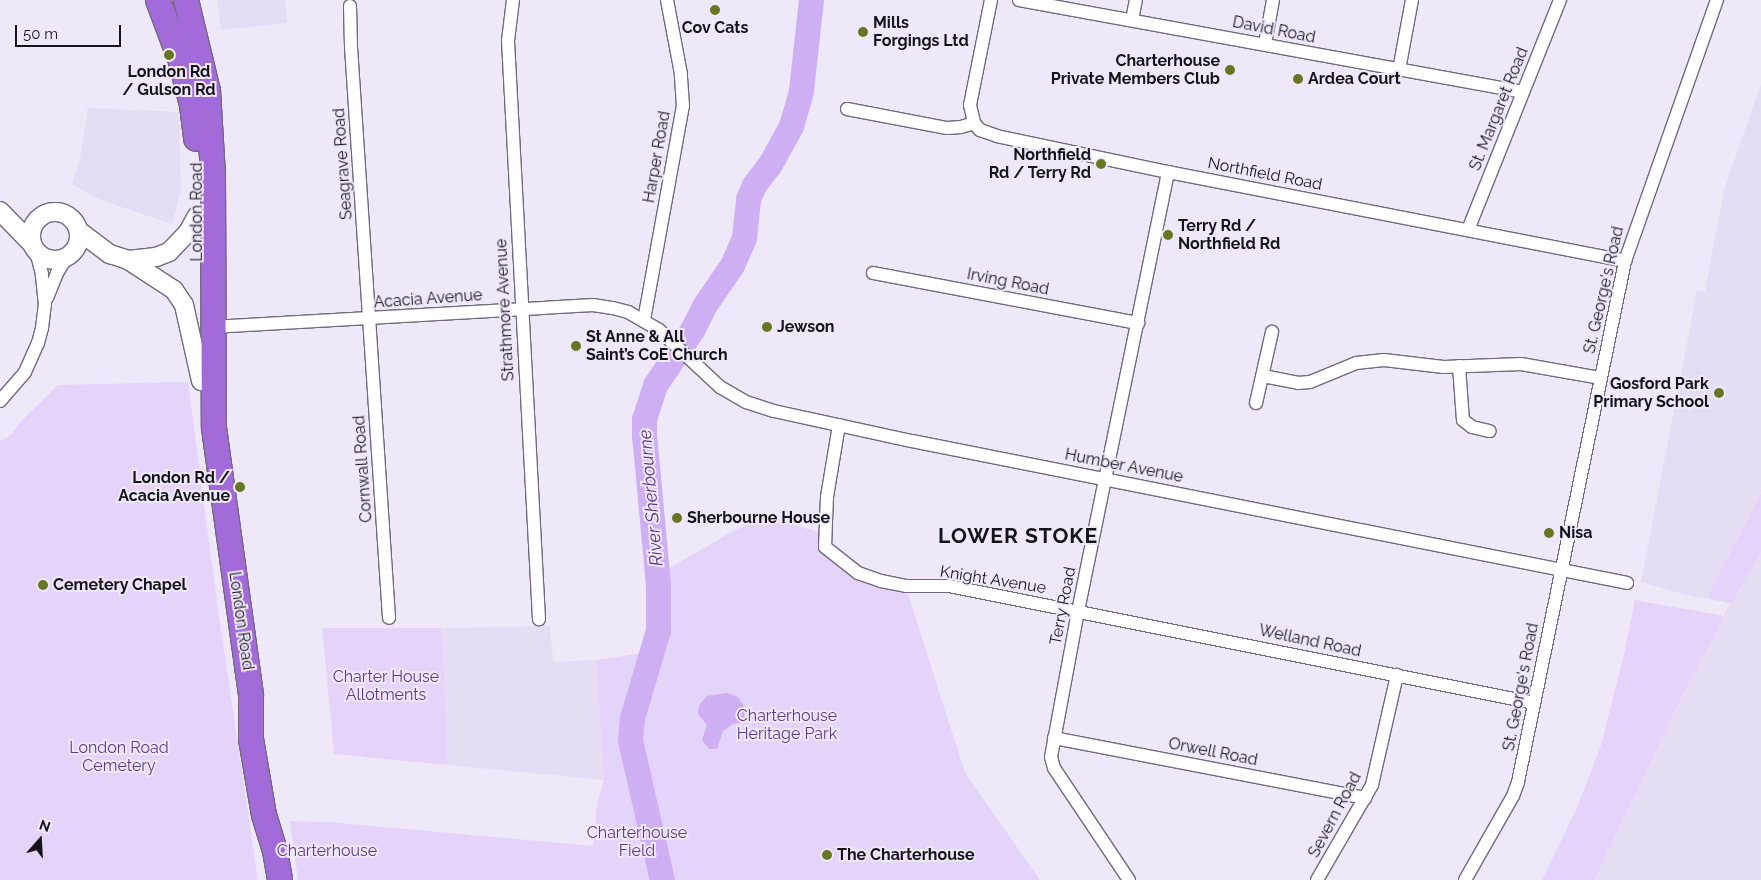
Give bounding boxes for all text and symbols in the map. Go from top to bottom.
marker: Cov Cats [709,4,721,16]
place label: Mills Forgings Ltd [873,13,969,51]
street label: David Road [1231,13,1317,47]
scale bar [18,15,124,47]
place label: Cov Cats [681,18,749,38]
text: 50 m [23,25,58,43]
marker: Mills Forgings Ltd [857,26,869,38]
street label: St. Margaret Road [1466,45,1532,173]
marker: London Rd / Gulson Rd [163,49,175,61]
place label: Charterhouse Private Members Club [1051,51,1220,89]
place label: London Rd / Gulson Rd [122,62,216,100]
marker: Charterhouse Private Members Club [1224,64,1236,76]
place label: Ardea Court [1308,69,1401,89]
marker: Ardea Court [1292,73,1304,85]
street label: Seagrave Road [330,108,356,220]
street label: Harper Road [639,109,675,205]
place label: Northfield Rd / Terry Rd [988,145,1091,183]
street label: Northfield Road [1206,153,1324,195]
marker: Northfield Rd / Terry Rd [1095,158,1107,170]
street label: London Road [187,162,207,262]
place label: Terry Rd / Northfield Rd [1178,216,1280,254]
street label: St. George's Road [1580,224,1628,356]
marker: Terry Rd / Northfield Rd [1162,229,1174,241]
street label: Strathmore Avenue [492,238,518,382]
street label: Irving Road [965,265,1051,299]
street label: Acacia Avenue [373,286,483,312]
place label: Jewson [777,317,835,337]
marker: Jewson [761,321,773,333]
place label: St Anne & All Saint’s CoE Church [586,327,728,365]
marker: St Anne & All Saint’s CoE Church [570,340,582,352]
place label: Gosford Park Primary School [1593,374,1709,412]
marker: Gosford Park Primary School [1713,387,1725,399]
street label: Cornwall Road [350,414,376,524]
water label: River Sherbourne [634,429,668,567]
street label: Humber Avenue [1063,445,1185,487]
place label: London Rd / Acacia Avenue [118,468,230,506]
marker: London Rd / Acacia Avenue [234,481,246,493]
place label: Sherbourne House [687,508,830,528]
marker: Sherbourne House [671,512,683,524]
district label: LOWER STOKE [937,523,1099,549]
place label: Nisa [1559,523,1592,543]
marker: Nisa [1543,527,1555,539]
street label: Knight Avenue [938,562,1048,598]
street label: Terry Road [1046,565,1080,647]
street label: London Road [225,571,257,671]
place label: Cemetery Chapel [53,575,187,595]
marker: Cemetery Chapel [37,579,49,591]
street label: Welland Road [1257,621,1363,661]
street label: St. George's Road [1499,621,1543,753]
park label: Charter House Allotments [333,667,439,705]
park label: Charterhouse Heritage Park [737,706,837,744]
street label: Orwell Road [1167,734,1259,770]
park label: London Road Cemetery [69,738,169,776]
street label: Severn Road [1304,769,1366,861]
north arrow [15,815,65,865]
text: N [37,817,53,835]
park label: Charterhouse Field [587,823,687,861]
park label: Charterhouse [277,841,377,861]
place label: The Charterhouse [837,845,975,865]
marker: The Charterhouse [821,849,833,861]

